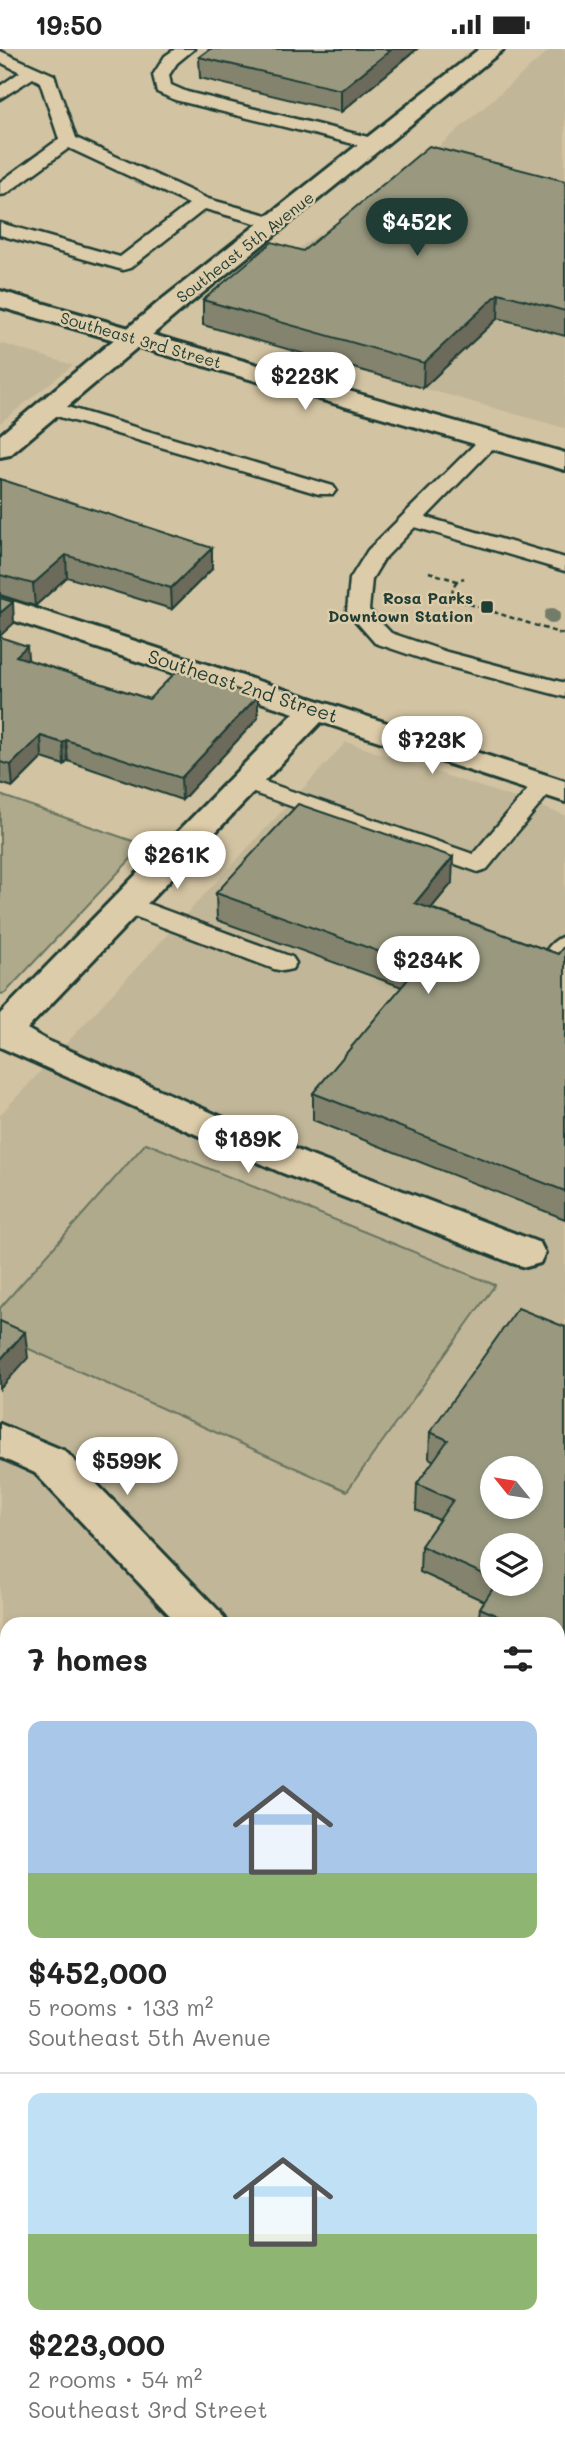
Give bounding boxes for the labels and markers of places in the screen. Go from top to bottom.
pin: $452K [368,199,466,258]
pin: $223K [256,353,354,412]
place label: Rosa Parks Downtown Station [328,587,473,626]
marker: Rosa Parks Downtown Station [479,599,495,615]
pin: $723K [383,717,481,776]
pin: $261K [128,831,226,891]
pin: $234K [379,937,477,996]
pin: $189K [199,1115,297,1175]
pin: $599K [78,1437,176,1497]

